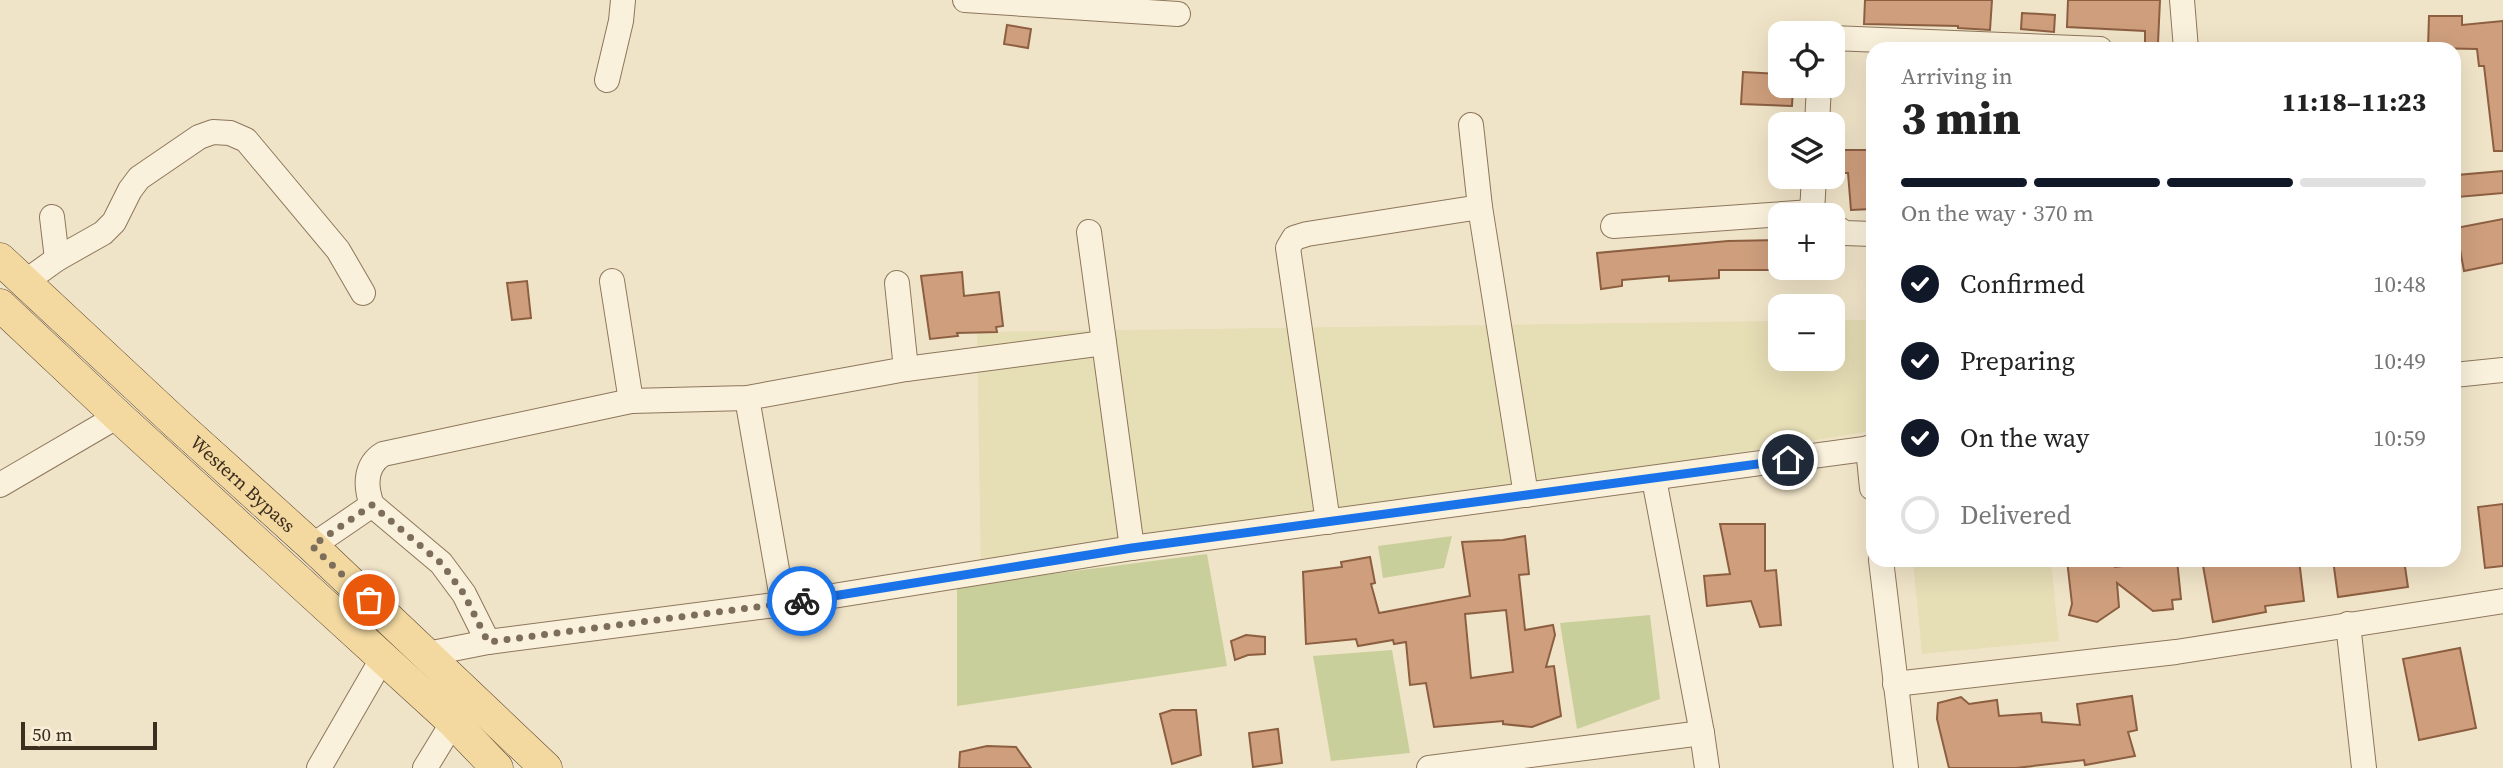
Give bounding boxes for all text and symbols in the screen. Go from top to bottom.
map controls [1768,21,1845,371]
button: locate [1768,21,1845,98]
text: Arriving in [1901,60,2013,92]
text: 11:18–11:23 [2282,84,2426,120]
text: 3 min [1901,86,2021,149]
button: layers [1768,112,1845,189]
text: On the way · 370 m [1901,197,2094,229]
button: + [1768,203,1845,280]
icon: check [1901,265,1939,303]
text: Confirmed [1960,266,2085,302]
text: 10:48 [2373,268,2426,300]
button: − [1768,294,1845,371]
icon: check [1901,342,1939,380]
text: Preparing [1960,343,2075,379]
text: 10:49 [2373,345,2426,377]
icon: check [1901,419,1939,457]
text: On the way [1960,420,2089,456]
text: 10:59 [2373,422,2426,454]
street label: Western Bypass [185,429,301,538]
pin [1758,430,1818,490]
icon: home [1769,441,1807,479]
text: Delivered [1960,497,2071,533]
courier [767,566,837,636]
pin [339,570,399,630]
icon: bag [350,581,388,619]
icon: bike [783,582,821,620]
scale bar [21,719,158,751]
text: 50 m [32,721,73,747]

